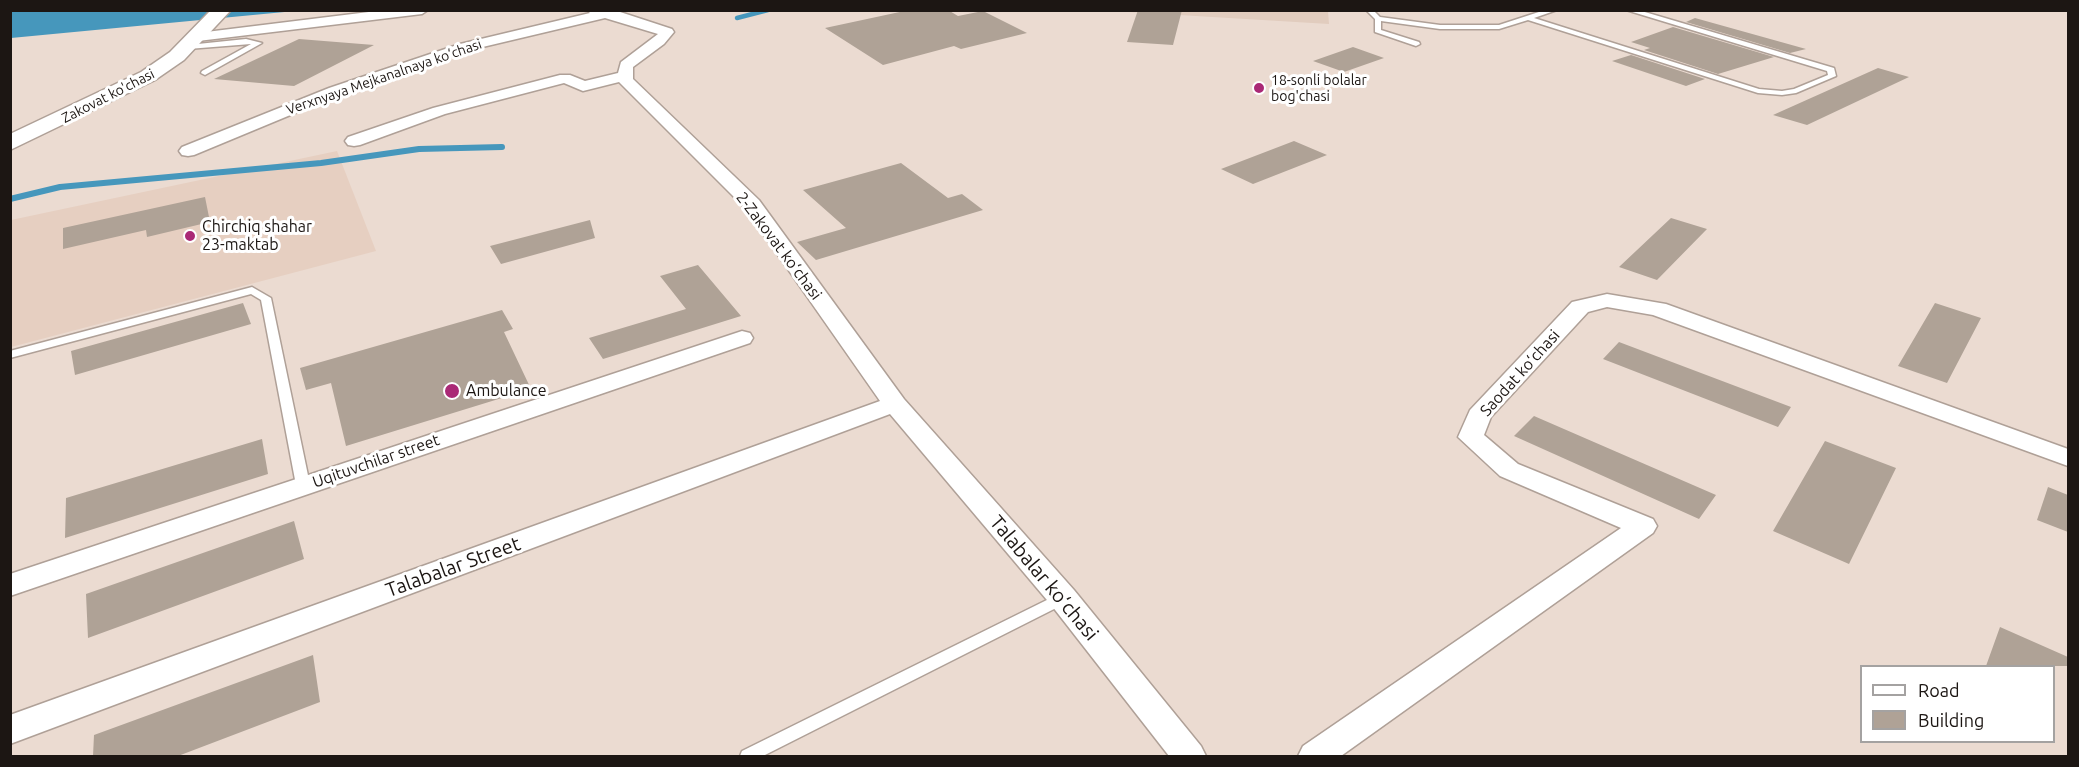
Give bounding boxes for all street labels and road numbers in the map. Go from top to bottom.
street label: Verxnyaya Mejkanalnaya ko‘chasi [284,36,484,118]
street label: Zakovat ko'chasi [59,65,157,127]
street label: 2-Zakovat ko‘chasi [732,188,826,304]
street label: Saodat ko‘chasi [1476,326,1564,420]
street label: Uqituvchilar street [310,430,442,492]
street label: Talabalar ko‘chasi [985,510,1103,646]
street label: Talabalar Street [382,531,524,603]

